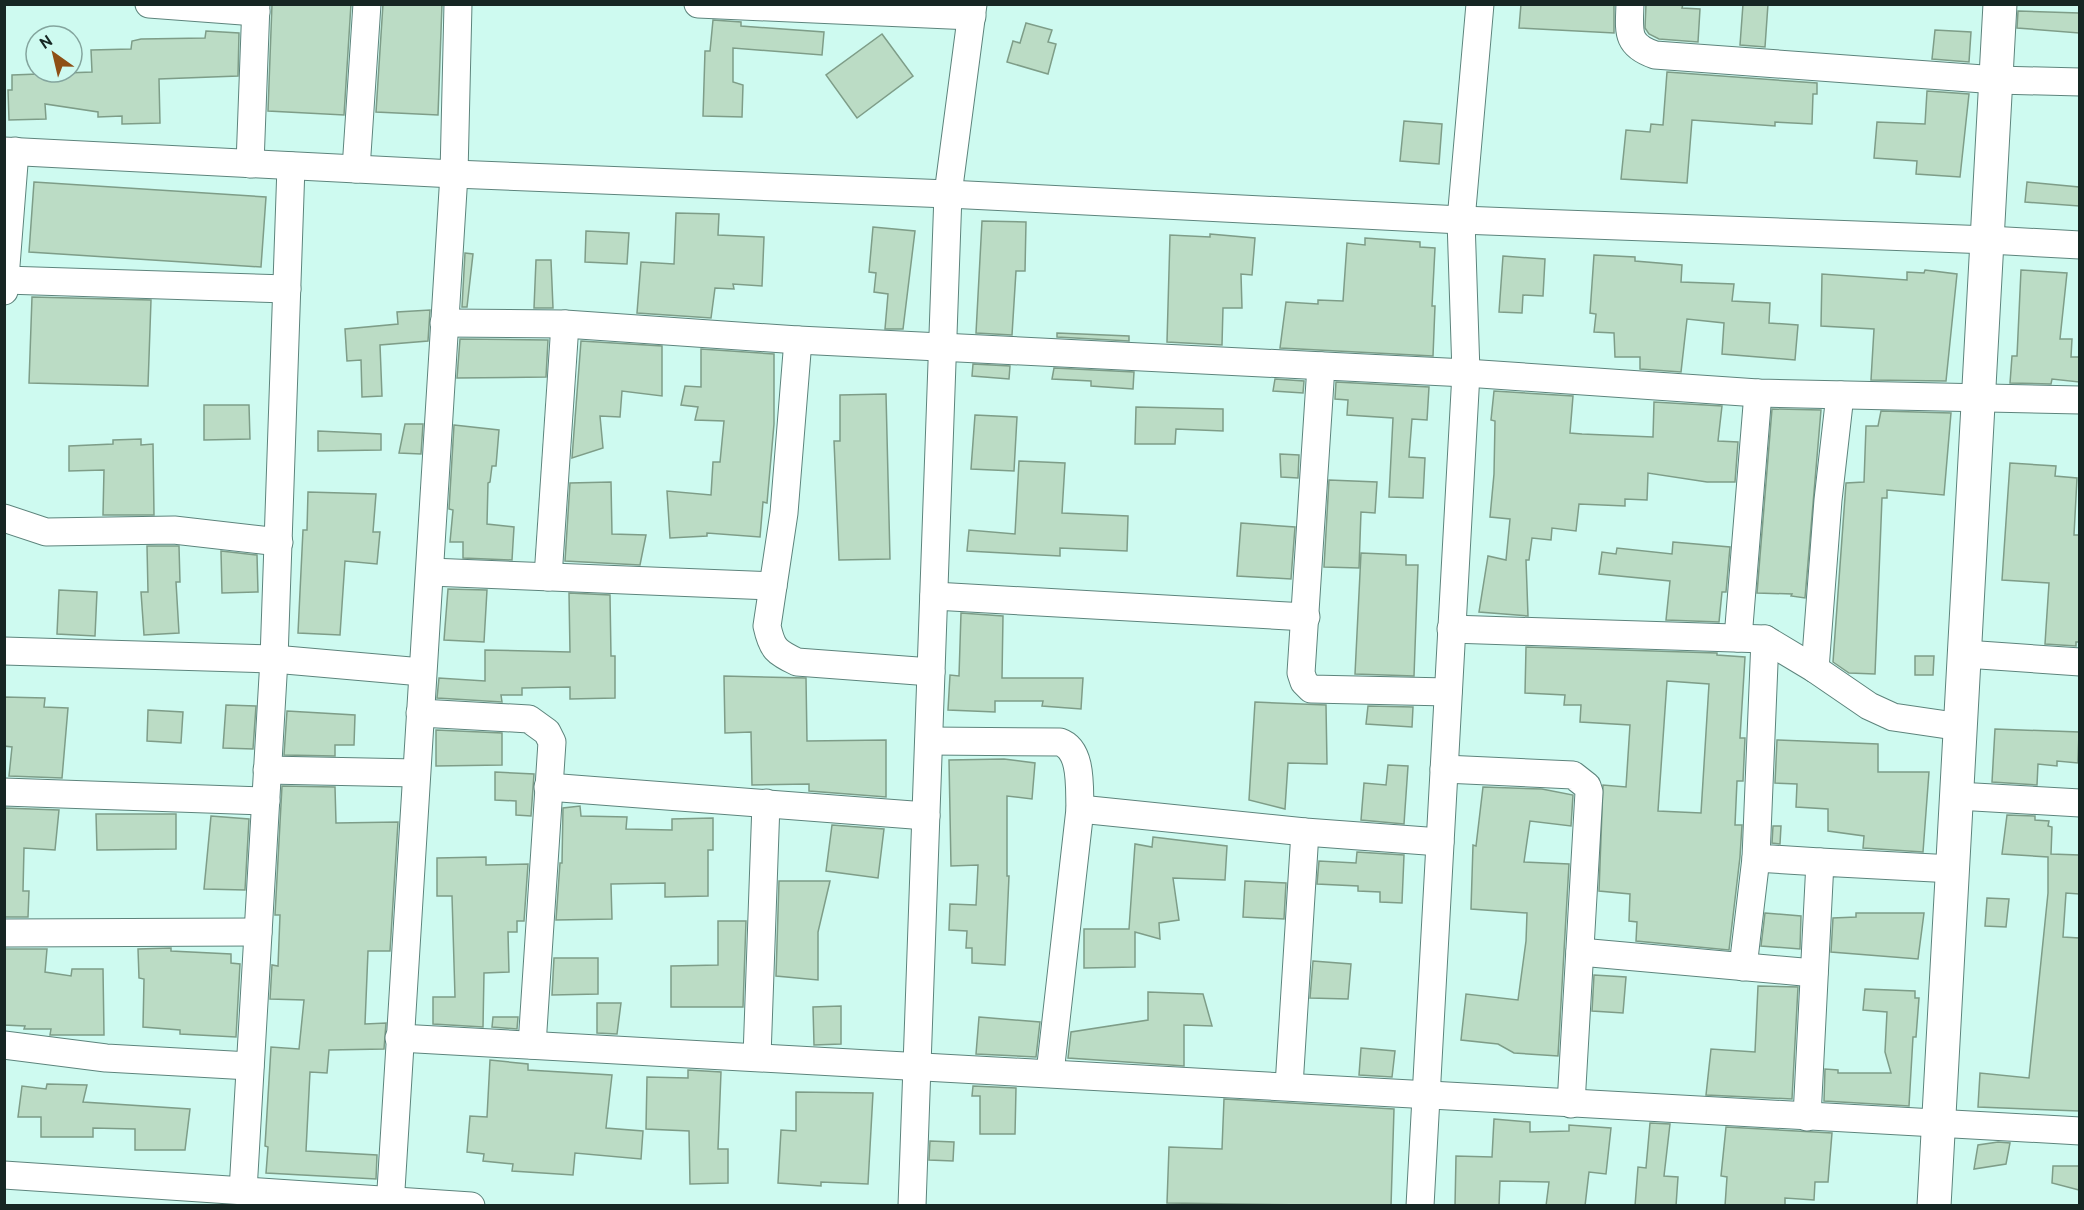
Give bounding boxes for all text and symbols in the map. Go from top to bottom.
north arrow [24,24,84,84]
text: N [36,32,57,55]

